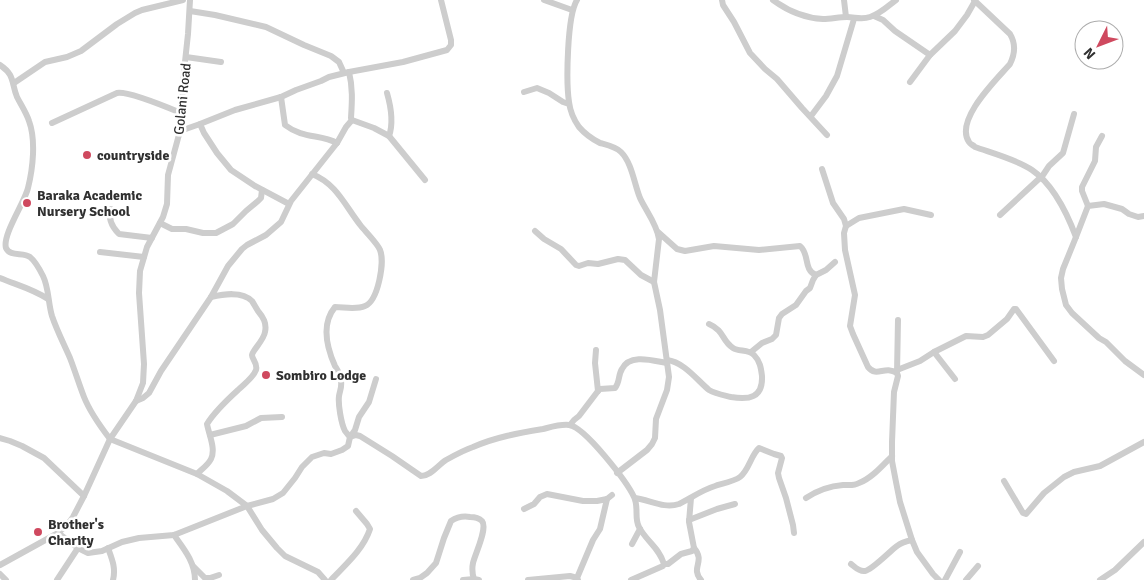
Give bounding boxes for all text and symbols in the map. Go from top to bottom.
north arrow [1074,20,1124,70]
text: N [1080,44,1099,63]
street label: Golani Road [170,62,195,136]
place label: countryside [97,147,169,164]
marker: countryside [81,149,93,161]
place label: Baraka Academic Nursery School [37,187,142,220]
marker: Baraka Academic Nursery School [21,197,33,209]
place label: Sombiro Lodge [276,367,366,384]
marker: Sombiro Lodge [260,369,272,381]
place label: Brother's Charity [48,516,104,549]
marker: Brother's Charity [32,526,44,538]

